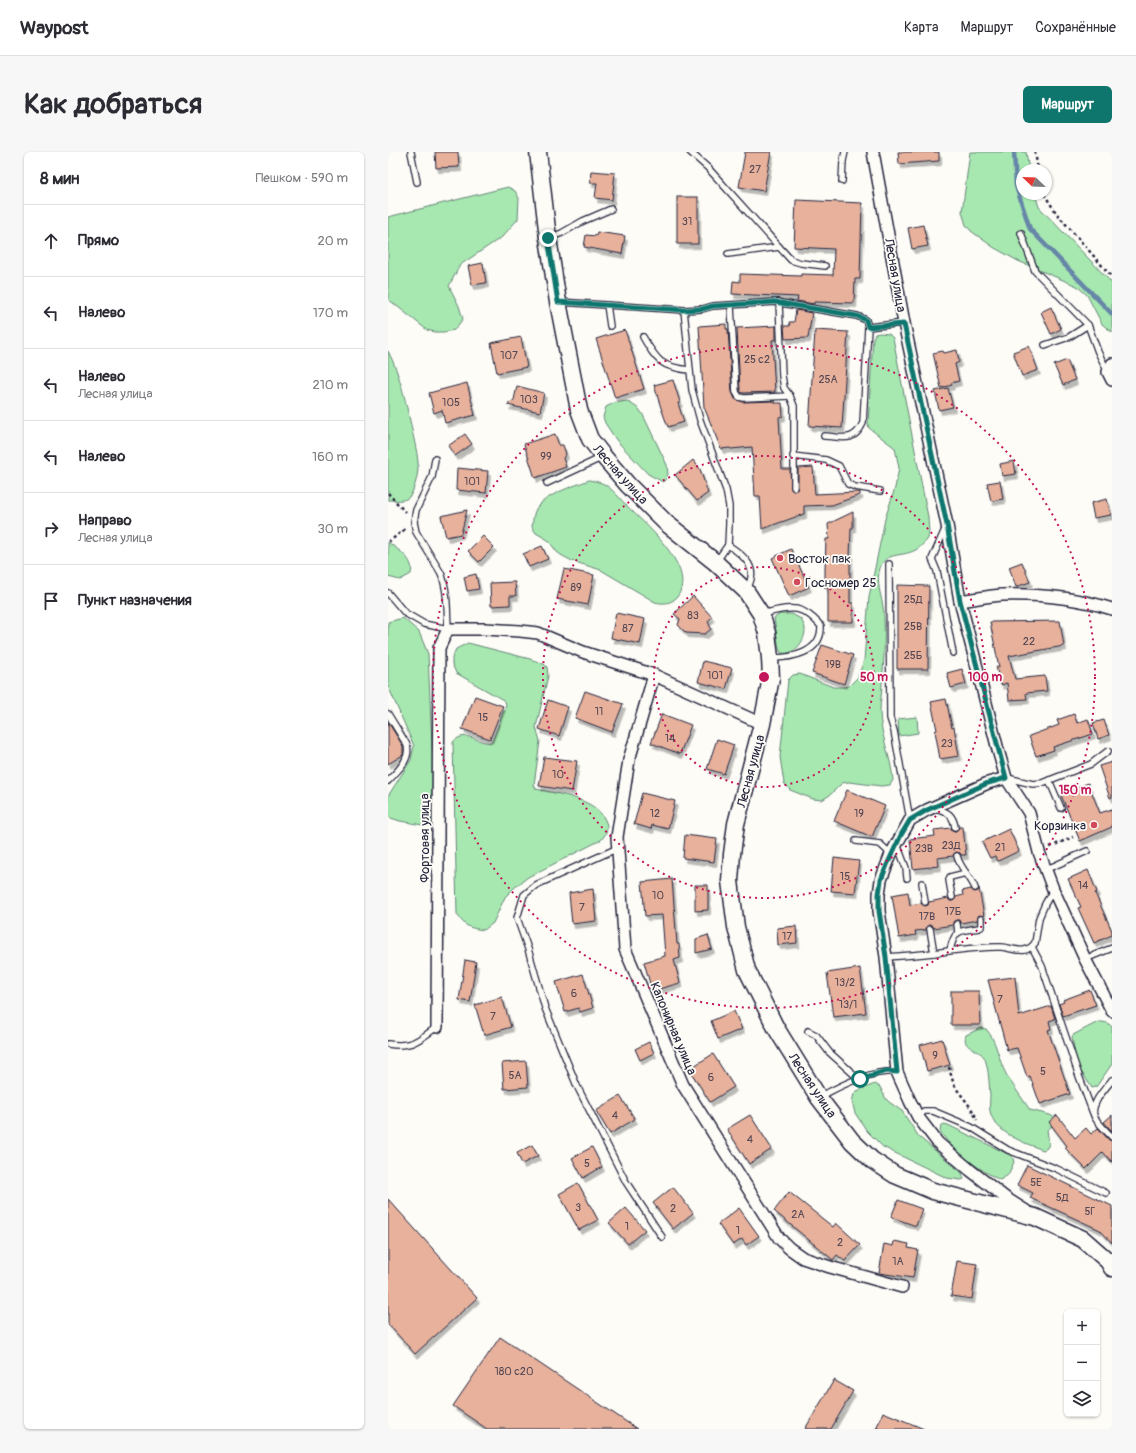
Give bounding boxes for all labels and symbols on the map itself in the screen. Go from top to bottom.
house number: 27 [749,163,761,176]
north arrow [1016,164,1052,200]
house number: 31 [682,215,692,228]
route end [539,229,557,247]
street label: Лесная улица [880,236,909,313]
house number: 107 [500,349,518,362]
house number: 25 с2 [744,353,770,366]
house number: 25А [818,373,838,386]
house number: 103 [520,393,538,406]
house number: 105 [442,396,460,409]
street label: Лесная улица [589,441,651,508]
house number: 99 [540,450,552,463]
house number: 101 [464,475,480,488]
place label: Восток пак [788,551,851,567]
marker: Восток пак [775,553,785,563]
place label: Госномер 25 [805,575,877,591]
marker: Госномер 25 [792,577,802,587]
house number: 89 [570,581,582,594]
house number: 25Д [904,593,923,606]
house number: 83 [687,609,699,622]
house number: 25В [904,620,922,633]
house number: 87 [622,622,634,635]
house number: 22 [1023,635,1035,648]
house number: 25Б [904,649,922,662]
house number: 19В [825,658,841,671]
house number: 101 [707,669,723,682]
centre of rings [757,670,771,684]
text: 50 m [860,670,888,685]
text: 100 m [968,670,1003,685]
house number: 11 [595,705,603,718]
house number: 15 [478,711,488,724]
house number: 14 [665,732,676,745]
street label: Лесная улица [733,733,768,810]
house number: 23 [941,737,953,750]
house number: 10 [552,768,564,781]
text: 150 m [1059,783,1092,798]
street label: Фортовая улица [417,793,433,883]
house number: 12 [650,807,660,820]
house number: 19 [854,807,864,820]
place label: Корзинка [1034,818,1086,834]
marker: Корзинка [1089,820,1099,830]
house number: 23Д [942,839,961,852]
house number: 21 [995,841,1005,854]
house number: 23В [915,842,933,855]
house number: 15 [840,870,850,883]
house number: 14 [1078,879,1089,892]
house number: 10 [652,889,664,902]
house number: 7 [579,901,585,914]
house number: 17Б [945,905,961,918]
house number: 17В [919,910,935,923]
house number: 17 [782,930,792,943]
house number: 13/2 [835,976,855,989]
street label: Капонирная улица [646,980,700,1077]
house number: 6 [571,987,577,1000]
house number: 7 [997,993,1003,1006]
house number: 13/1 [839,998,857,1011]
house number: 7 [490,1010,496,1023]
street label: Лесная улица [784,1049,840,1121]
house number: 9 [932,1049,938,1062]
house number: 5 [1040,1065,1046,1078]
house number: 5А [508,1069,522,1082]
route start [851,1070,869,1088]
house number: 6 [708,1071,714,1084]
house number: 4 [612,1109,619,1122]
house number: 4 [747,1133,754,1146]
house number: 5 [584,1157,590,1170]
house number: 5Е [1030,1176,1042,1189]
house number: 5Д [1056,1191,1069,1204]
house number: 3 [575,1201,581,1214]
house number: 2 [670,1202,676,1215]
house number: 5Г [1084,1205,1096,1218]
house number: 2А [791,1208,805,1221]
house number: 1 [625,1220,629,1233]
house number: 1 [736,1224,740,1237]
house number: 2 [837,1236,843,1249]
house number: 1А [892,1255,904,1268]
house number: 180 с20 [495,1365,534,1378]

